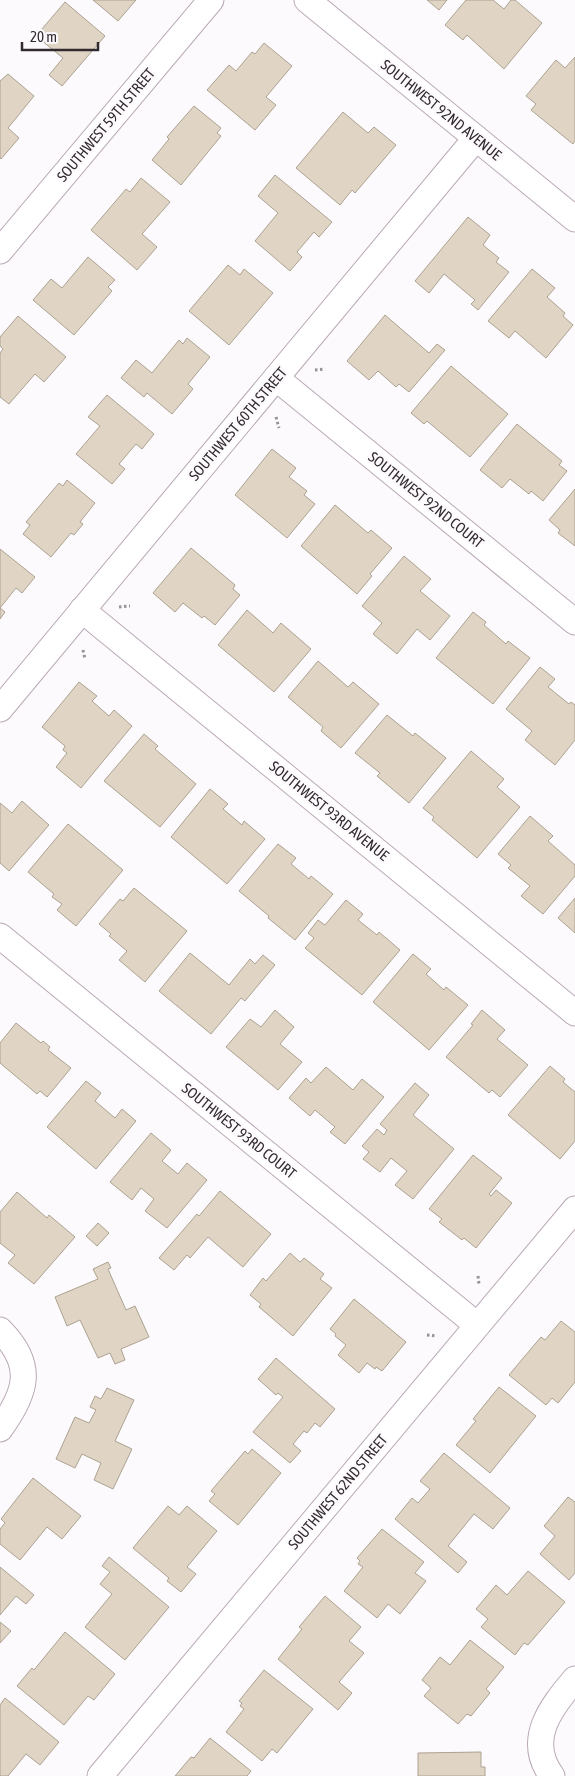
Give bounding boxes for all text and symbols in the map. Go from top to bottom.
scale bar [22,20,99,52]
text: 20 m [30,28,57,45]
street label: SOUTHWEST 92ND AVENUE [378,56,505,164]
street label: SOUTHWEST 59TH STREET [53,64,158,185]
street label: SOUTHWEST 60TH STREET [185,363,290,484]
street label: SOUTHWEST 92ND COURT [365,448,488,551]
street label: SOUTHWEST 93RD AVENUE [266,757,393,864]
street label: SOUTHWEST 93RD COURT [179,1079,300,1182]
street label: SOUTHWEST 62ND STREET [285,1431,391,1553]

